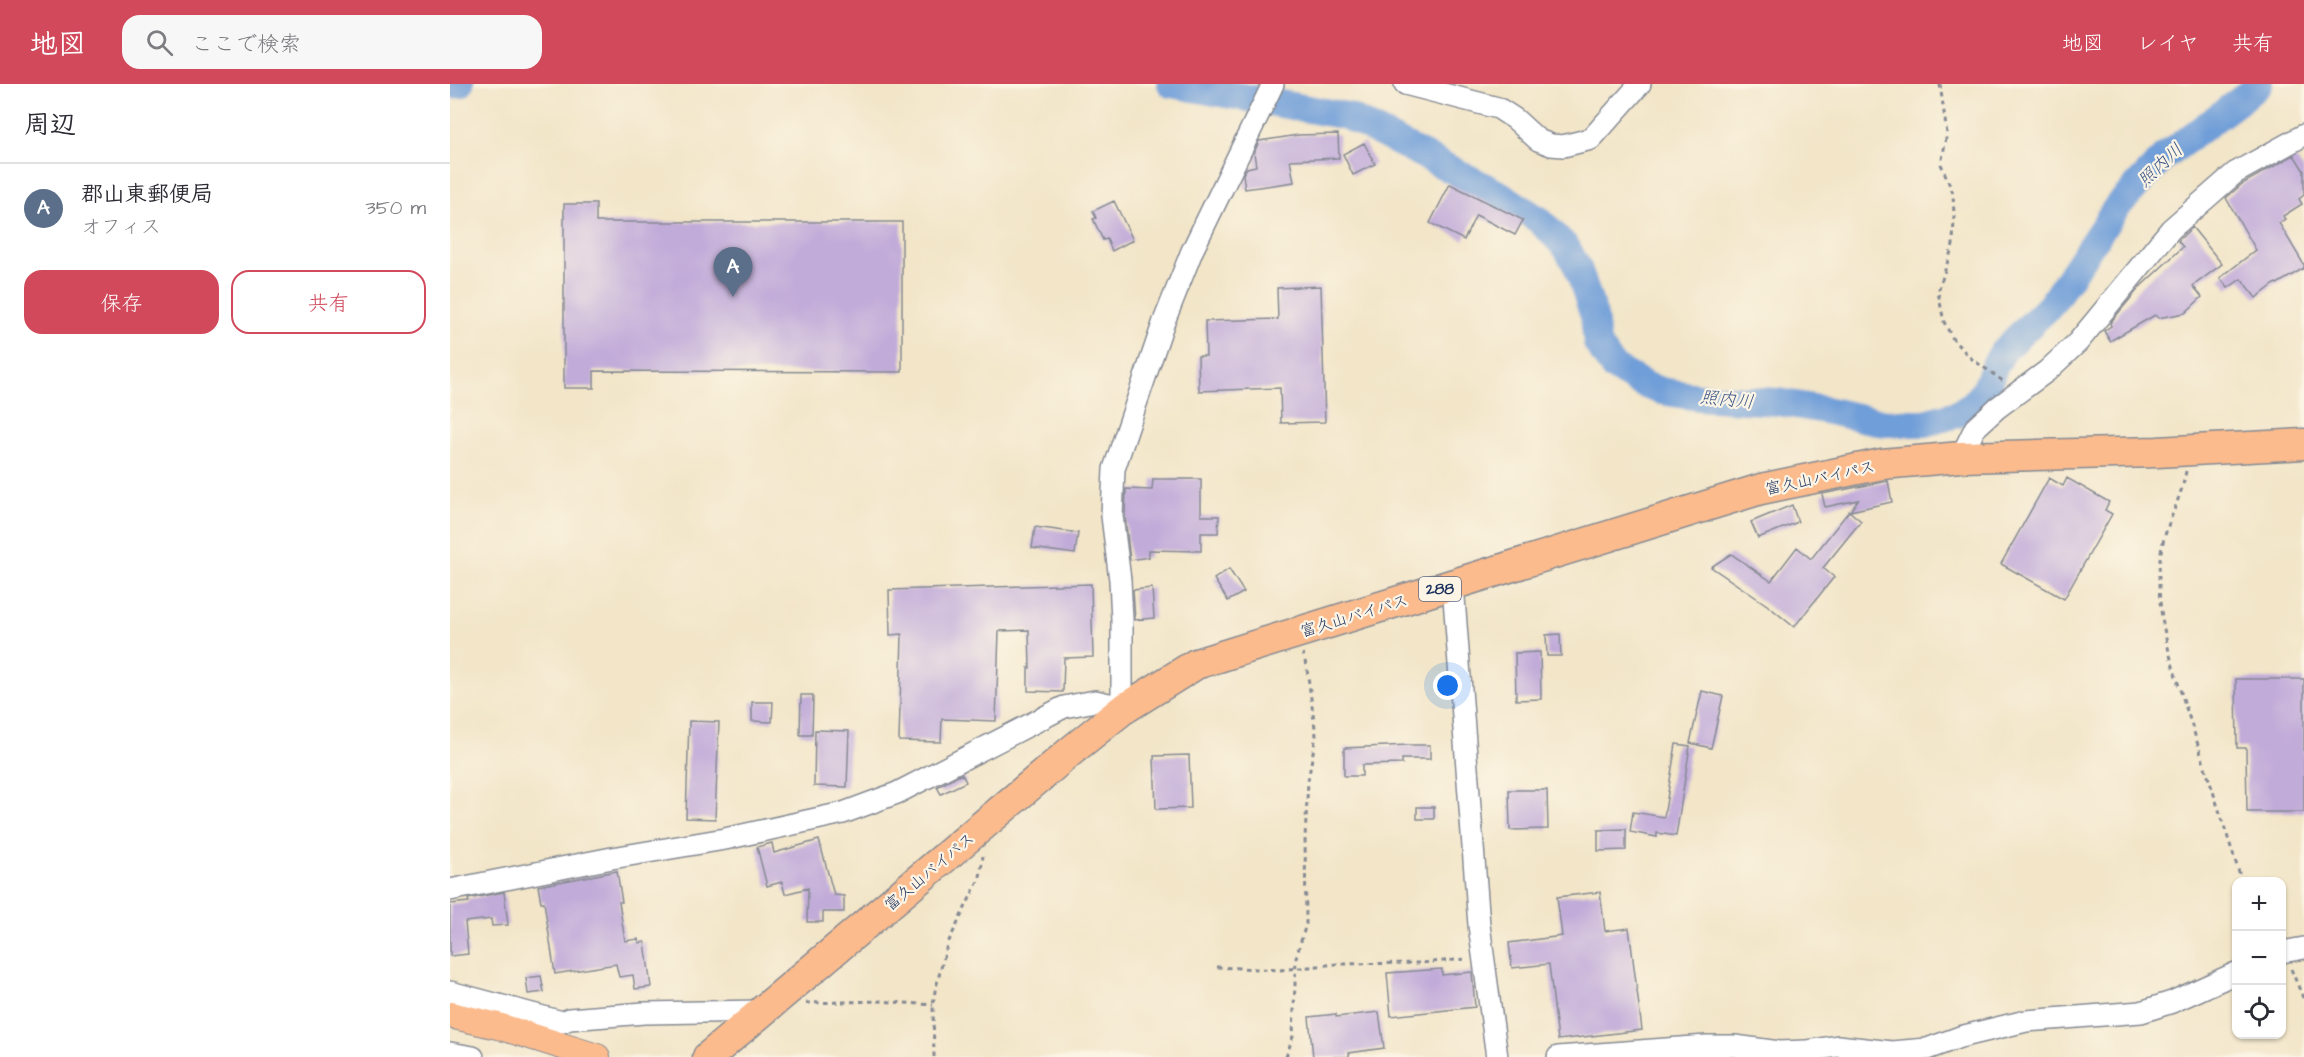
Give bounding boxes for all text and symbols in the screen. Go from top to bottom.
search box [122,15,542,69]
text: 地図 [30,25,86,64]
icon: search [143,26,176,59]
text: ここで検索 [191,29,301,60]
text: 地図 [2062,29,2104,58]
text: レイヤ [2137,29,2199,58]
text: 共有 [2232,29,2274,58]
text: 周辺 [24,107,76,143]
water label: 照内川 [2132,138,2189,193]
text: 郡山東郵便局 [81,179,213,210]
text: A [37,194,50,222]
text: 350 m [365,194,426,222]
text: オフィス [81,213,161,241]
pin: A [714,248,752,297]
button: 保存 [24,270,219,334]
button: 共有 [231,270,426,334]
water label: 照内川 [1699,384,1755,415]
street label: 富久山バイパス [1763,456,1877,500]
road number: 288 [1419,577,1461,601]
street label: 富久山バイパス [1298,589,1411,643]
your location [1433,671,1462,700]
street label: 富久山バイパス [880,827,979,916]
map controls [2232,877,2286,1039]
button: + [2232,877,2286,931]
button: − [2232,931,2286,985]
button: locate [2232,985,2286,1039]

